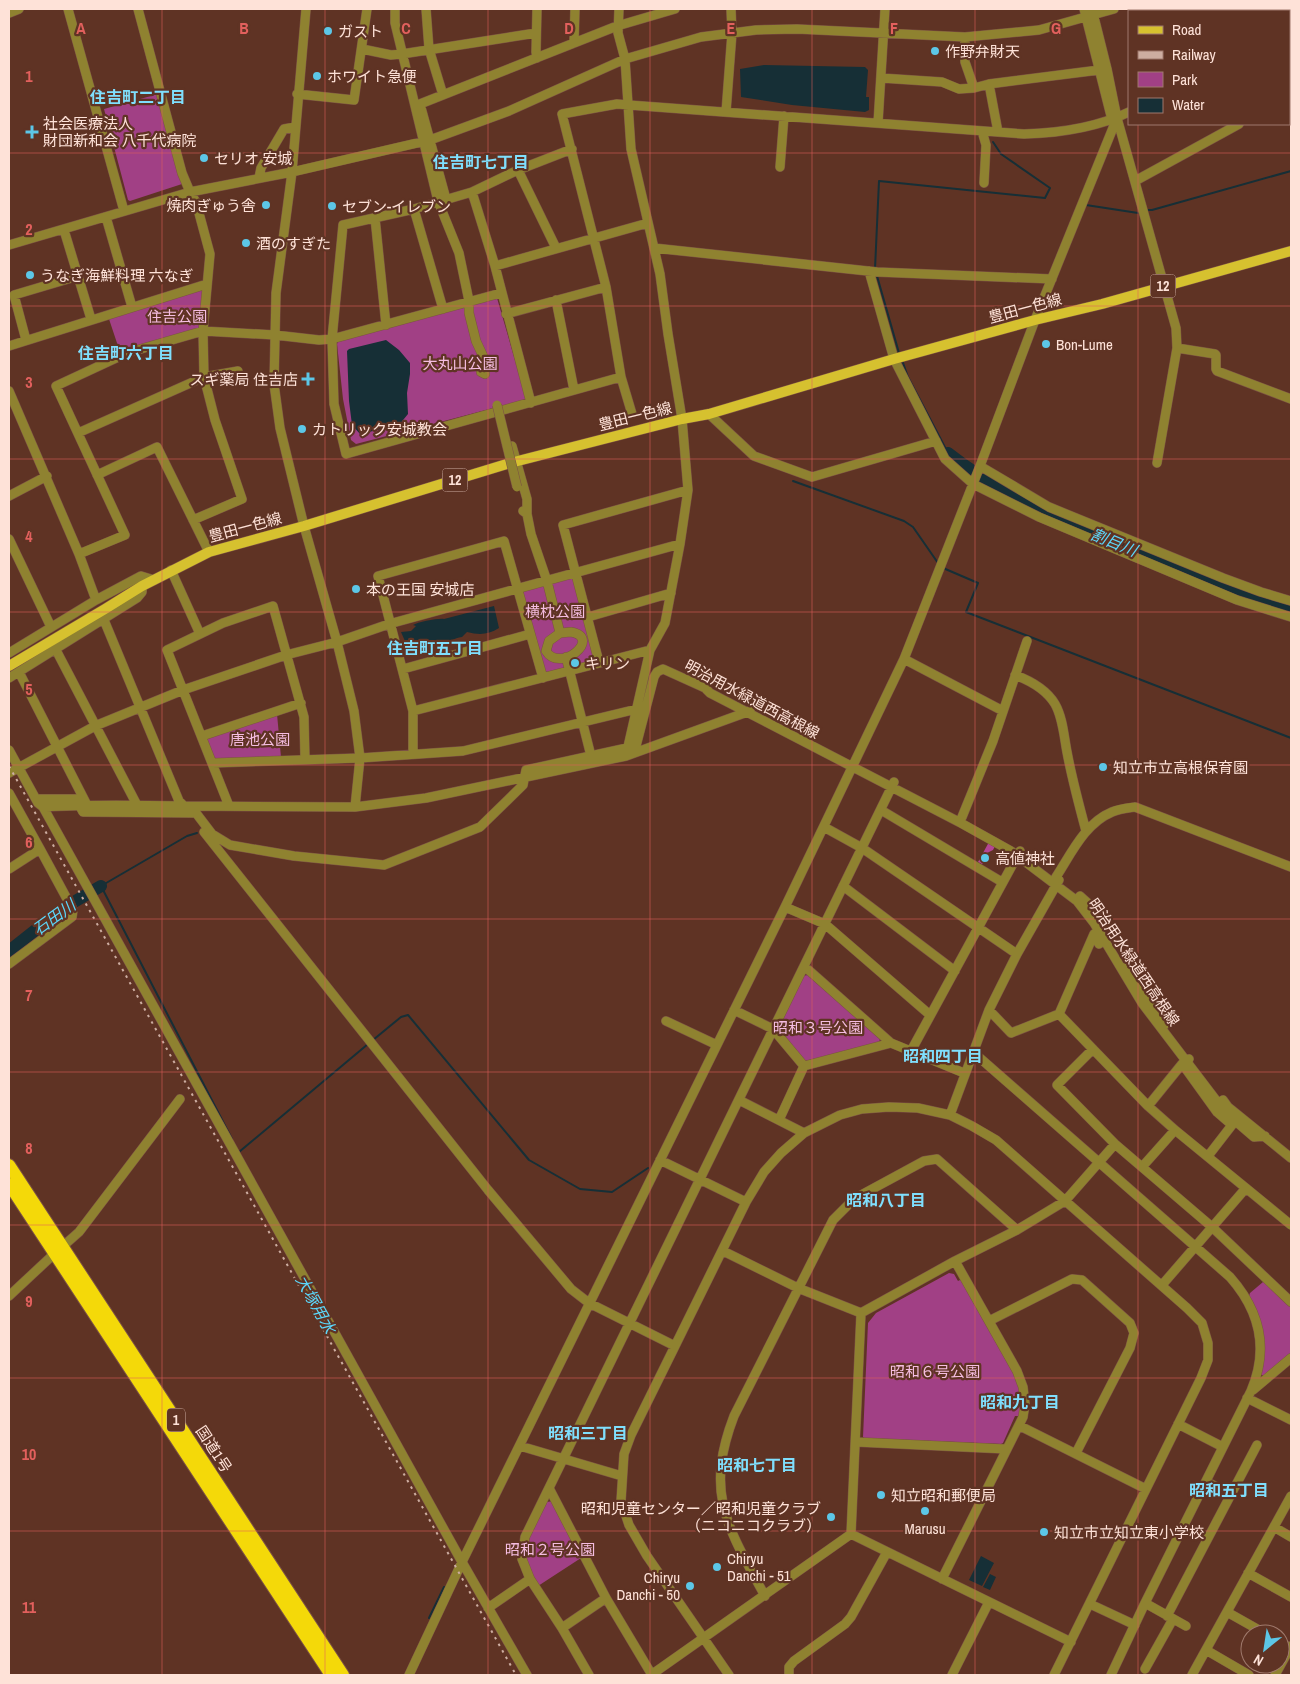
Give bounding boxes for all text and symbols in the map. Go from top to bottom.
legend [1128,10,1290,125]
text: A [76,17,86,39]
text: B [239,17,249,39]
text: C [401,17,411,39]
text: D [564,17,574,39]
text: E [727,17,736,39]
text: F [890,17,898,39]
text: G [1051,17,1061,39]
text: Road [1172,19,1201,40]
place label: ガスト [338,21,383,42]
marker: ガスト [322,25,334,37]
place label: 作野弁財天 [945,41,1020,62]
text: Railway [1172,44,1217,65]
marker: 作野弁財天 [929,45,941,57]
text: 1 [25,65,33,87]
place label: ホワイト急便 [327,66,417,87]
text: Park [1172,69,1198,90]
marker: ホワイト急便 [311,70,323,82]
district label: 住吉町二丁目 [89,86,186,108]
text: Water [1172,94,1204,115]
place label: 社会医療法人 財団新和会 八千代病院 [43,113,196,151]
marker: 社会医療法人 財団新和会 八千代病院 [25,125,39,139]
place label: セリオ 安城 [214,148,292,169]
district label: 住吉町七丁目 [432,151,529,173]
marker: セリオ 安城 [198,152,210,164]
place label: 焼肉ぎゅう舎 [166,195,256,216]
place label: セブン-イレブン [342,196,451,217]
marker: 焼肉ぎゅう舎 [260,199,272,211]
marker: セブン-イレブン [326,200,338,212]
text: 2 [25,218,33,240]
place label: 酒のすぎた [256,233,331,254]
marker: 酒のすぎた [240,237,252,249]
place label: うなぎ海鮮料理 六なぎ [40,265,193,286]
marker: うなぎ海鮮料理 六なぎ [24,269,36,281]
road number: 12 [1150,274,1176,298]
street label: 豊田一色線 [986,288,1064,328]
park label: 住吉公園 [147,306,207,327]
place label: Bon-Lume [1056,334,1113,355]
marker: Bon-Lume [1040,338,1052,350]
district label: 住吉町六丁目 [77,342,174,364]
park label: 大丸山公園 [422,353,498,374]
place label: スギ薬局 住吉店 [190,369,298,390]
text: 3 [25,371,33,393]
marker: スギ薬局 住吉店 [302,373,314,385]
street label: 豊田一色線 [596,397,674,435]
place label: カトリック安城教会 [312,419,447,440]
marker: カトリック安城教会 [296,423,308,435]
road number: 12 [442,468,468,492]
street label: 豊田一色線 [206,507,284,547]
water label: 割目川 [1088,523,1142,562]
text: 4 [25,525,33,547]
place label: 本の王国 安城店 [366,579,474,600]
marker: 本の王国 安城店 [350,583,362,595]
park label: 横枕公園 [525,601,585,622]
district label: 住吉町五丁目 [386,637,483,659]
place label: キリン [585,653,630,674]
street label: 明治用水緑道西高根線 [681,655,823,743]
marker: キリン [569,657,581,669]
text: 5 [25,678,33,700]
park label: 唐池公園 [230,729,290,750]
place label: 知立市立高根保育園 [1113,757,1248,778]
marker: 知立市立高根保育園 [1097,761,1109,773]
text: 6 [25,831,33,853]
place label: 高値神社 [995,848,1055,869]
marker: 高値神社 [979,852,991,864]
water label: 石田川 [28,893,81,940]
street label: 明治用水緑道西高根線 [1083,894,1185,1030]
text: 7 [25,984,33,1006]
park label: 昭和３号公園 [773,1017,863,1038]
district label: 昭和四丁目 [903,1045,983,1067]
text: 8 [25,1137,33,1159]
district label: 昭和八丁目 [846,1189,926,1211]
water label: 大塚用水 [291,1271,342,1339]
text: 9 [25,1290,33,1312]
park label: 昭和６号公園 [890,1361,980,1382]
district label: 昭和九丁目 [980,1391,1060,1413]
road number: 1 [167,1408,185,1432]
street label: 国道1号 [191,1422,237,1476]
district label: 昭和三丁目 [548,1422,628,1444]
text: 10 [22,1443,36,1465]
district label: 昭和七丁目 [717,1454,797,1476]
district label: 昭和五丁目 [1189,1479,1269,1501]
place label: 知立昭和郵便局 [891,1485,996,1506]
marker: 知立昭和郵便局 [875,1489,887,1501]
place label: 昭和児童センター／昭和児童クラブ （ニコニコクラブ） [581,1498,821,1536]
marker: Marusu [919,1505,931,1517]
marker: 昭和児童センター／昭和児童クラブ （ニコニコクラブ） [825,1511,837,1523]
place label: Marusu [904,1518,946,1539]
place label: 知立市立知立東小学校 [1054,1522,1204,1543]
marker: 知立市立知立東小学校 [1038,1526,1050,1538]
park label: 昭和２号公園 [505,1539,595,1560]
place label: Chiryu Danchi - 51 [727,1548,791,1586]
marker: Chiryu Danchi - 51 [711,1561,723,1573]
place label: Chiryu Danchi - 50 [616,1567,680,1605]
marker: Chiryu Danchi - 50 [684,1580,696,1592]
text: 11 [22,1596,37,1618]
north arrow [1240,1624,1290,1674]
text: N [1250,1650,1267,1670]

